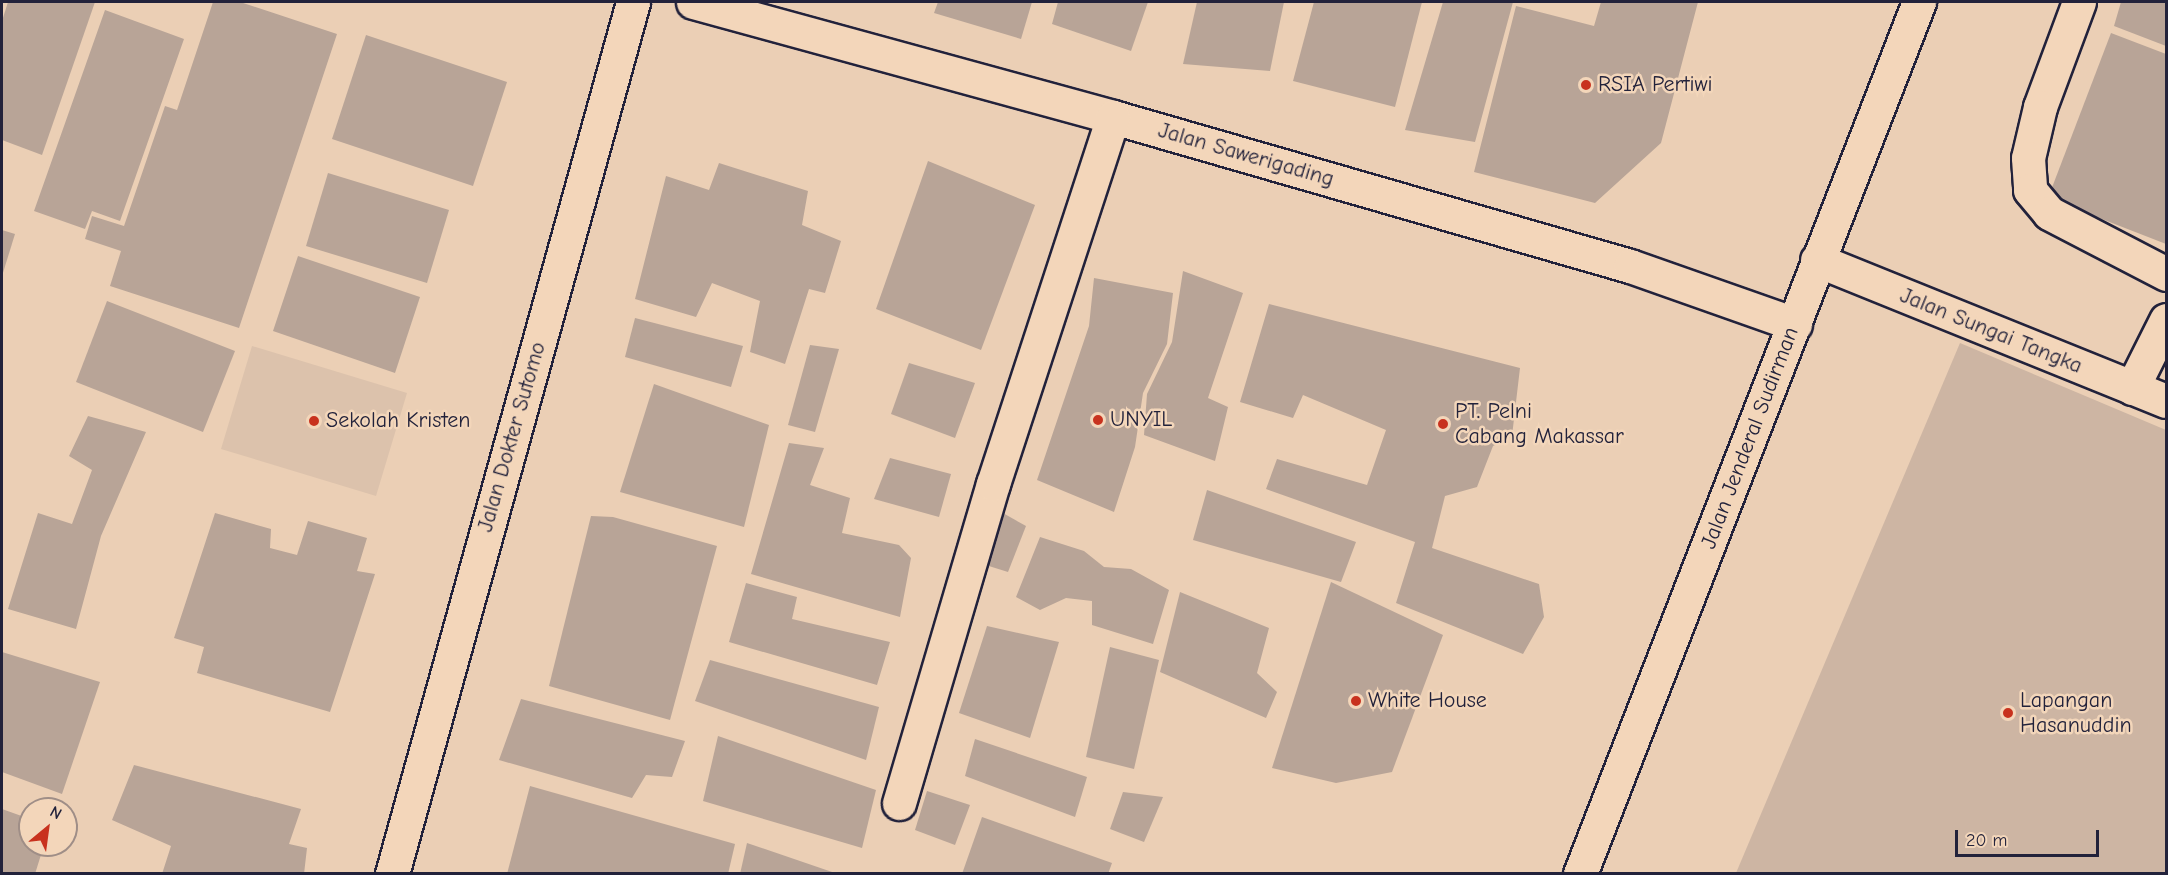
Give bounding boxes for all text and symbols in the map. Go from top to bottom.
place label: RSIA Pertiwi [1598,72,1713,98]
marker: RSIA Pertiwi [1579,78,1593,92]
street label: Jalan Sawerigading [1155,117,1337,193]
street label: Jalan Sungai Tangka [1896,282,2086,380]
street label: Jalan Jenderal Sudirman [1696,323,1804,553]
street label: Jalan Dokter Sutomo [472,339,552,535]
place label: PT. Pelni Cabang Makassar [1455,398,1624,450]
place label: UNYIL [1110,407,1172,433]
place label: Sekolah Kristen [326,408,470,434]
marker: UNYIL [1091,413,1105,427]
marker: Sekolah Kristen [307,414,321,428]
marker: PT. Pelni Cabang Makassar [1436,417,1450,431]
place label: Lapangan Hasanuddin [2020,687,2132,738]
place label: White House [1368,688,1487,714]
marker: White House [1349,694,1363,708]
marker: Lapangan Hasanuddin [2001,706,2015,720]
north arrow [18,797,78,857]
text: N [47,803,65,823]
scale bar [1958,818,2102,856]
text: 20 m [1966,830,2007,851]

